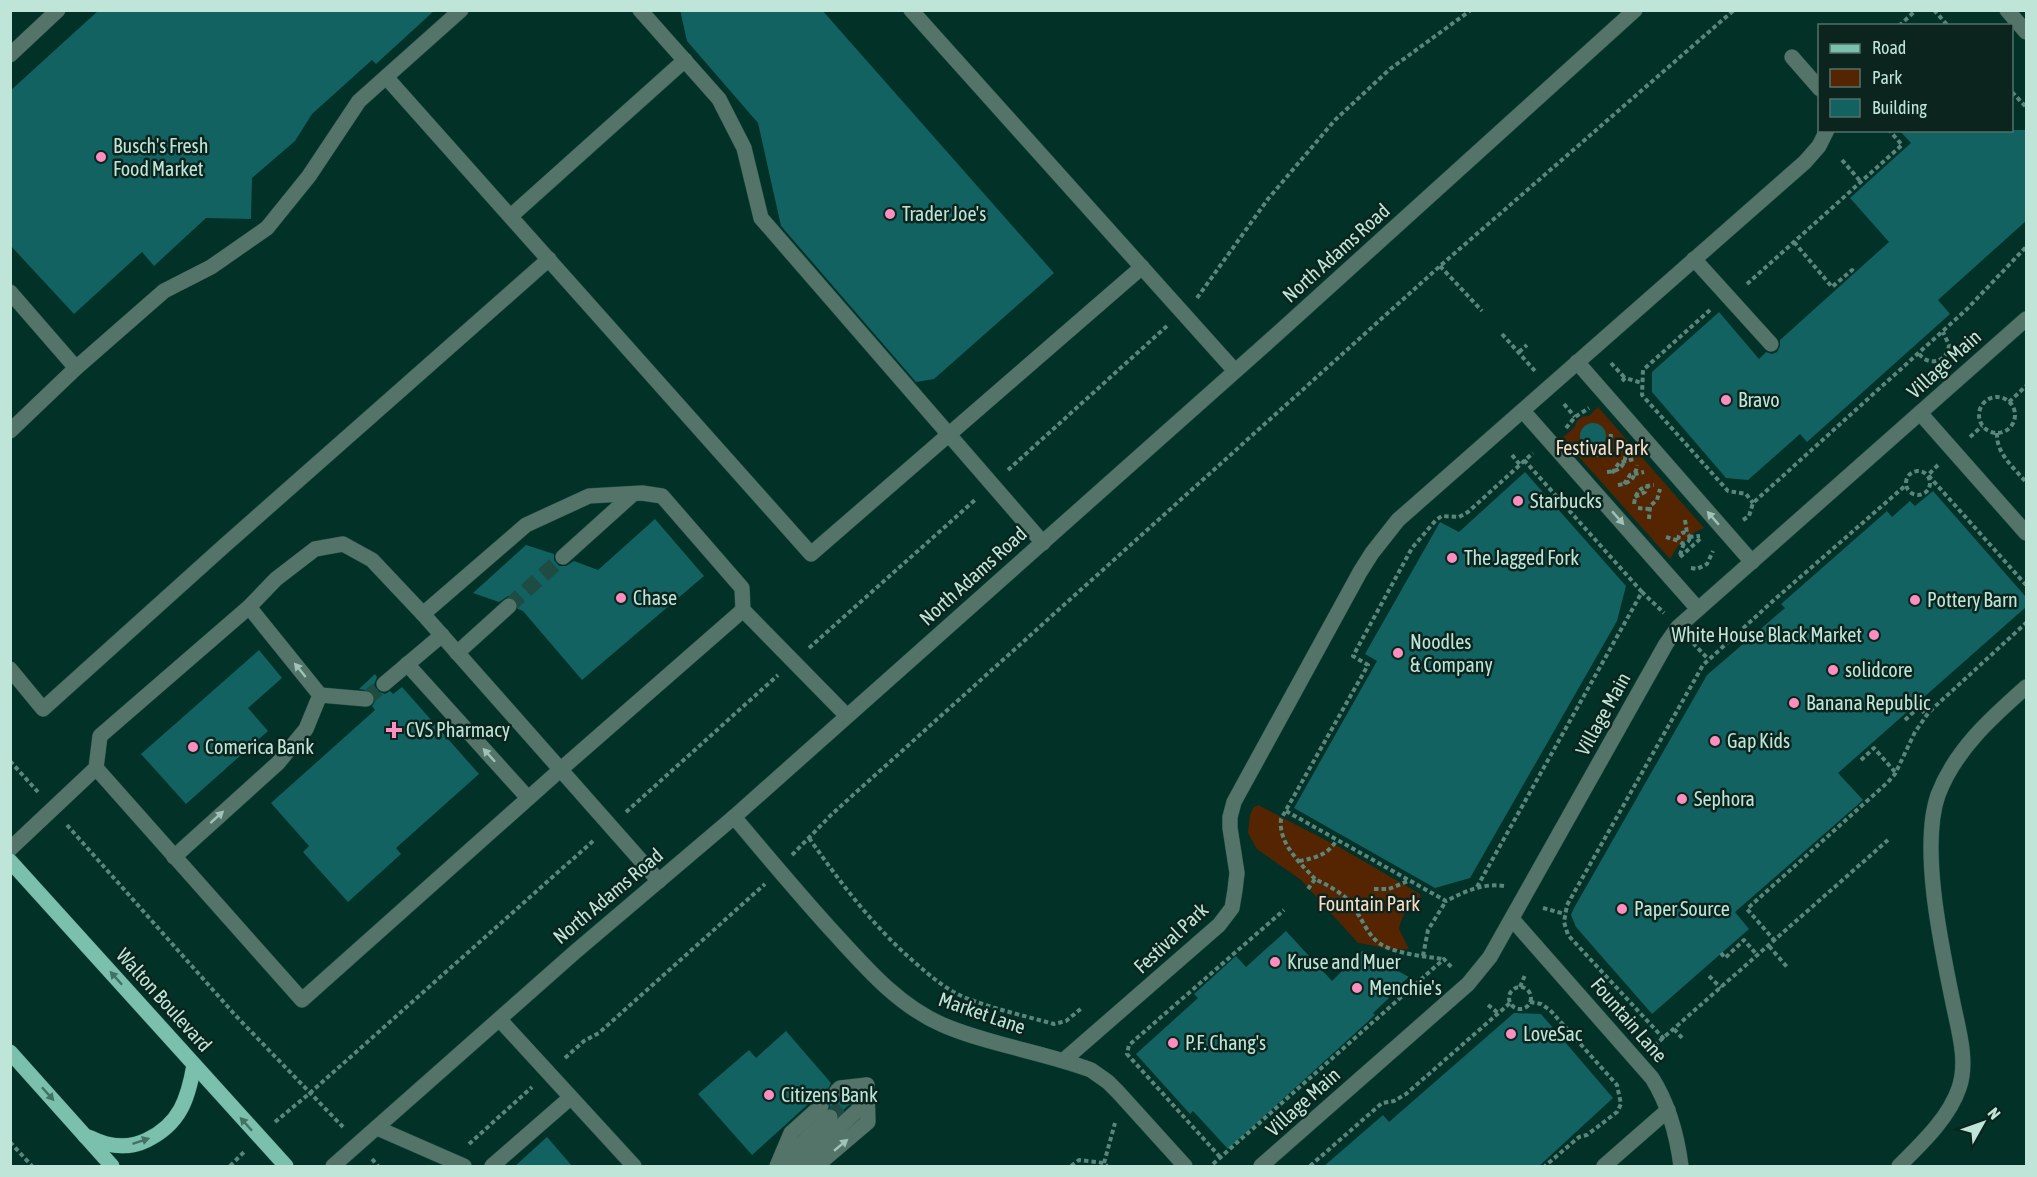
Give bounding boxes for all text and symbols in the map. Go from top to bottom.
legend [1818,24,2013,132]
text: Road [1872,37,1906,58]
text: Park [1872,67,1902,88]
text: Building [1872,97,1927,118]
place label: Busch's Fresh Food Market [113,134,208,180]
marker: Busch's Fresh Food Market [94,150,108,164]
street label: North Adams Road [1277,199,1394,307]
place label: Trader Joe's [902,202,986,225]
marker: Trader Joe's [883,207,897,221]
street label: Village Main [1902,325,1985,403]
place label: Bravo [1738,388,1780,411]
marker: Bravo [1719,393,1733,407]
park label: Festival Park [1556,436,1649,459]
place label: Starbucks [1530,489,1602,512]
marker: Starbucks [1511,494,1525,508]
one-way arrow [1611,510,1625,525]
one-way arrow [1707,511,1720,526]
street label: North Adams Road [914,522,1031,630]
place label: The Jagged Fork [1464,546,1579,569]
marker: The Jagged Fork [1445,551,1459,565]
place label: Chase [633,586,677,609]
place label: Pottery Barn [1927,588,2018,611]
marker: Chase [614,591,628,605]
marker: Pottery Barn [1908,593,1922,607]
place label: White House Black Market [1671,623,1862,646]
marker: White House Black Market [1867,628,1881,642]
place label: Noodles & Company [1410,630,1493,676]
marker: Noodles & Company [1391,646,1405,660]
place label: solidcore [1845,658,1913,681]
one-way arrow [293,662,306,678]
marker: solidcore [1826,663,1840,677]
street label: Village Main [1570,668,1635,759]
place label: Banana Republic [1806,691,1931,714]
marker: Banana Republic [1787,696,1801,710]
place label: CVS Pharmacy [406,718,510,741]
marker: CVS Pharmacy [387,723,401,737]
place label: Gap Kids [1727,729,1790,752]
marker: Gap Kids [1708,734,1722,748]
place label: Comerica Bank [205,735,314,758]
marker: Comerica Bank [186,740,200,754]
one-way arrow [482,747,496,762]
place label: Sephora [1694,787,1755,810]
marker: Sephora [1675,792,1689,806]
one-way arrow [210,810,225,824]
street label: North Adams Road [548,843,667,948]
park label: Fountain Park [1318,892,1420,915]
street label: Festival Park [1129,897,1213,978]
place label: Paper Source [1634,897,1730,920]
marker: Paper Source [1615,902,1629,916]
street label: Walton Boulevard [112,943,217,1056]
place label: Kruse and Muer [1287,950,1402,973]
marker: Kruse and Muer [1268,955,1282,969]
one-way arrow [109,971,123,986]
street label: Fountain Lane [1586,973,1672,1067]
place label: Menchie's [1369,976,1442,999]
marker: Menchie's [1350,981,1364,995]
street label: Market Lane [936,987,1029,1038]
place label: LoveSac [1523,1022,1583,1045]
marker: LoveSac [1504,1027,1518,1041]
place label: P.F. Chang's [1185,1031,1266,1054]
marker: P.F. Chang's [1166,1036,1180,1050]
street label: Village Main [1261,1063,1344,1141]
place label: Citizens Bank [781,1083,878,1106]
one-way arrow [41,1086,54,1101]
marker: Citizens Bank [762,1088,776,1102]
north arrow [1953,1093,2013,1153]
text: N [1985,1104,2004,1123]
one-way arrow [240,1117,253,1132]
one-way arrow [132,1136,150,1146]
one-way arrow [833,1139,848,1152]

